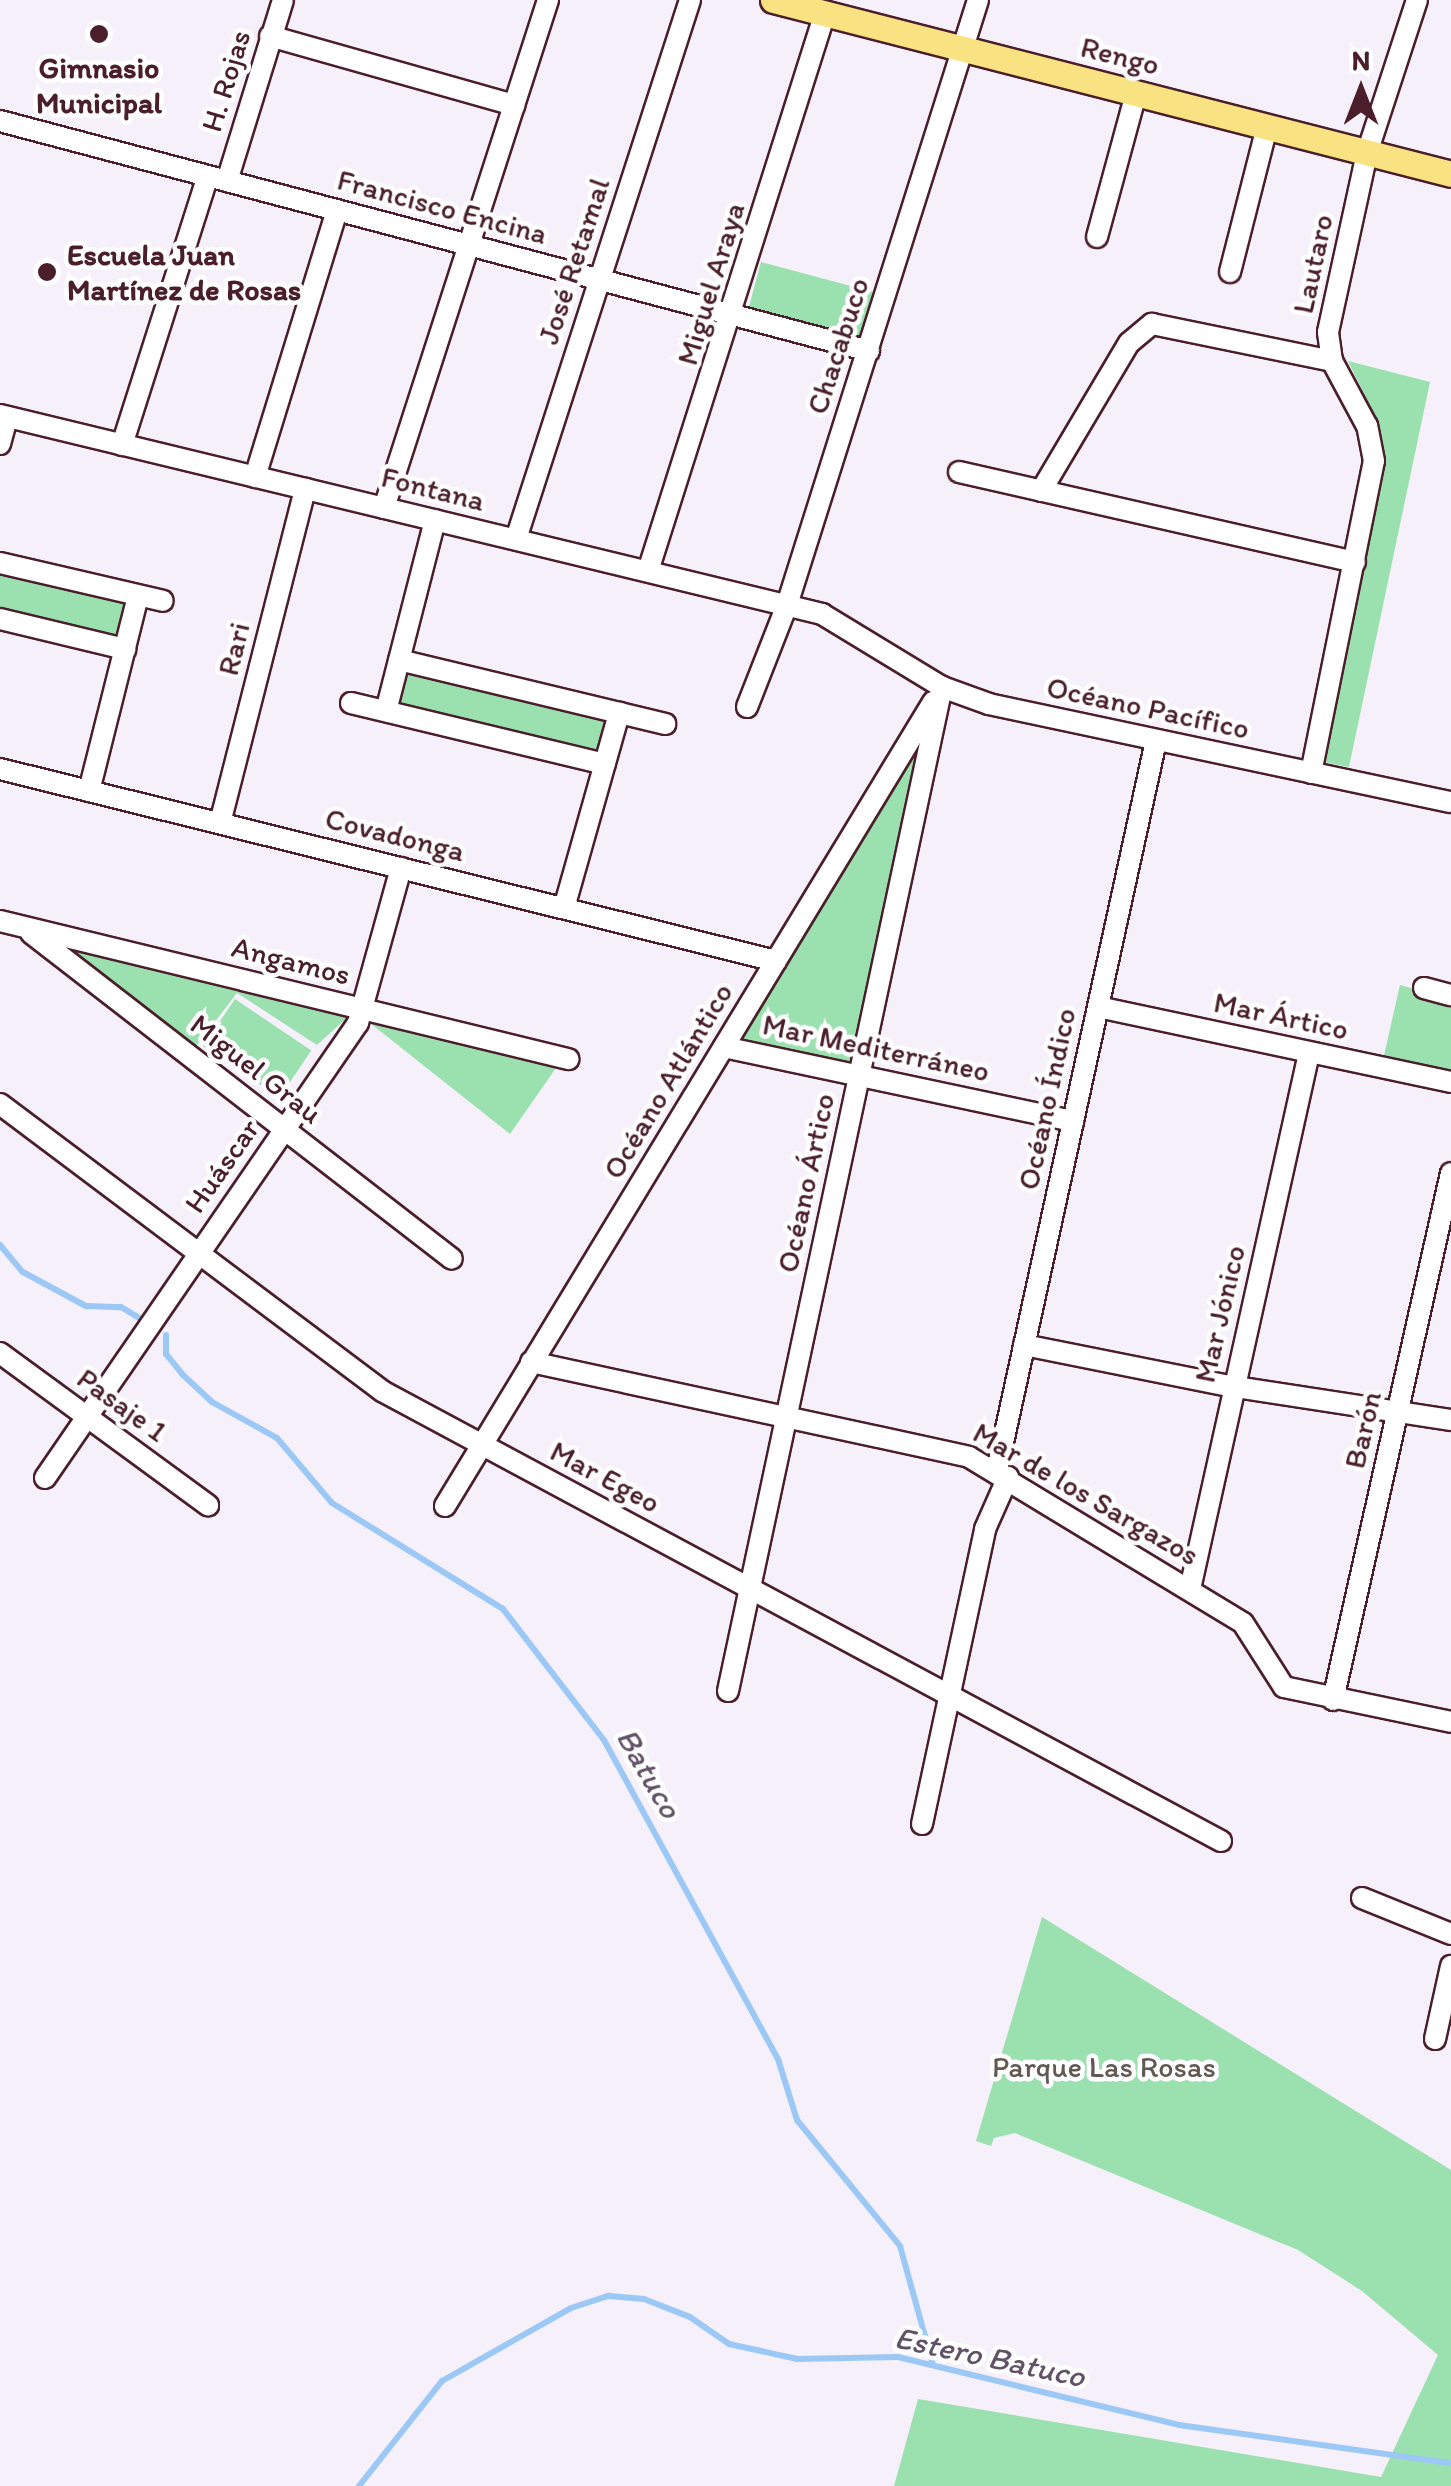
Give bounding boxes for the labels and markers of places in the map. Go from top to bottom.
marker: Gimnasio Municipal [88,23,110,45]
place label: Gimnasio Municipal [36,50,162,120]
place label: Escuela Juan Martínez de Rosas [67,237,301,308]
marker: Escuela Juan Martínez de Rosas [36,261,58,283]

